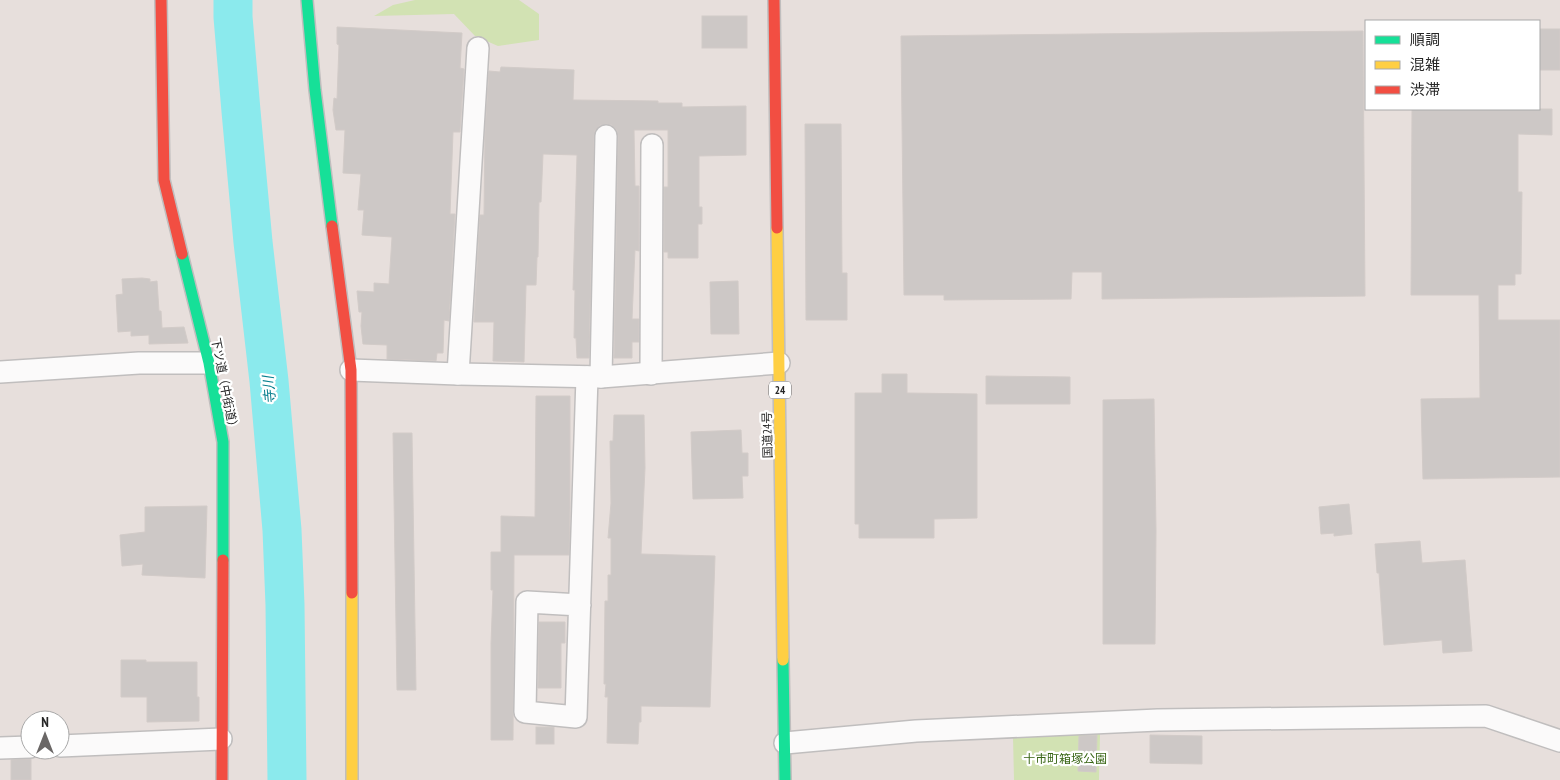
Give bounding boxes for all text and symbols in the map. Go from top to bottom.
legend [1365,20,1540,110]
text: 順調 [1410,30,1440,49]
text: 混雑 [1410,55,1440,74]
text: 渋滞 [1410,80,1440,99]
street label: 下ツ道（中街道） [208,336,242,434]
water label: 寺川 [259,373,279,405]
road number: 24 [769,382,791,398]
street label: 国道24号 [759,411,775,459]
north arrow [20,710,70,760]
text: N [41,713,49,731]
park label: 十市町箱塚公園 [1023,751,1107,766]

